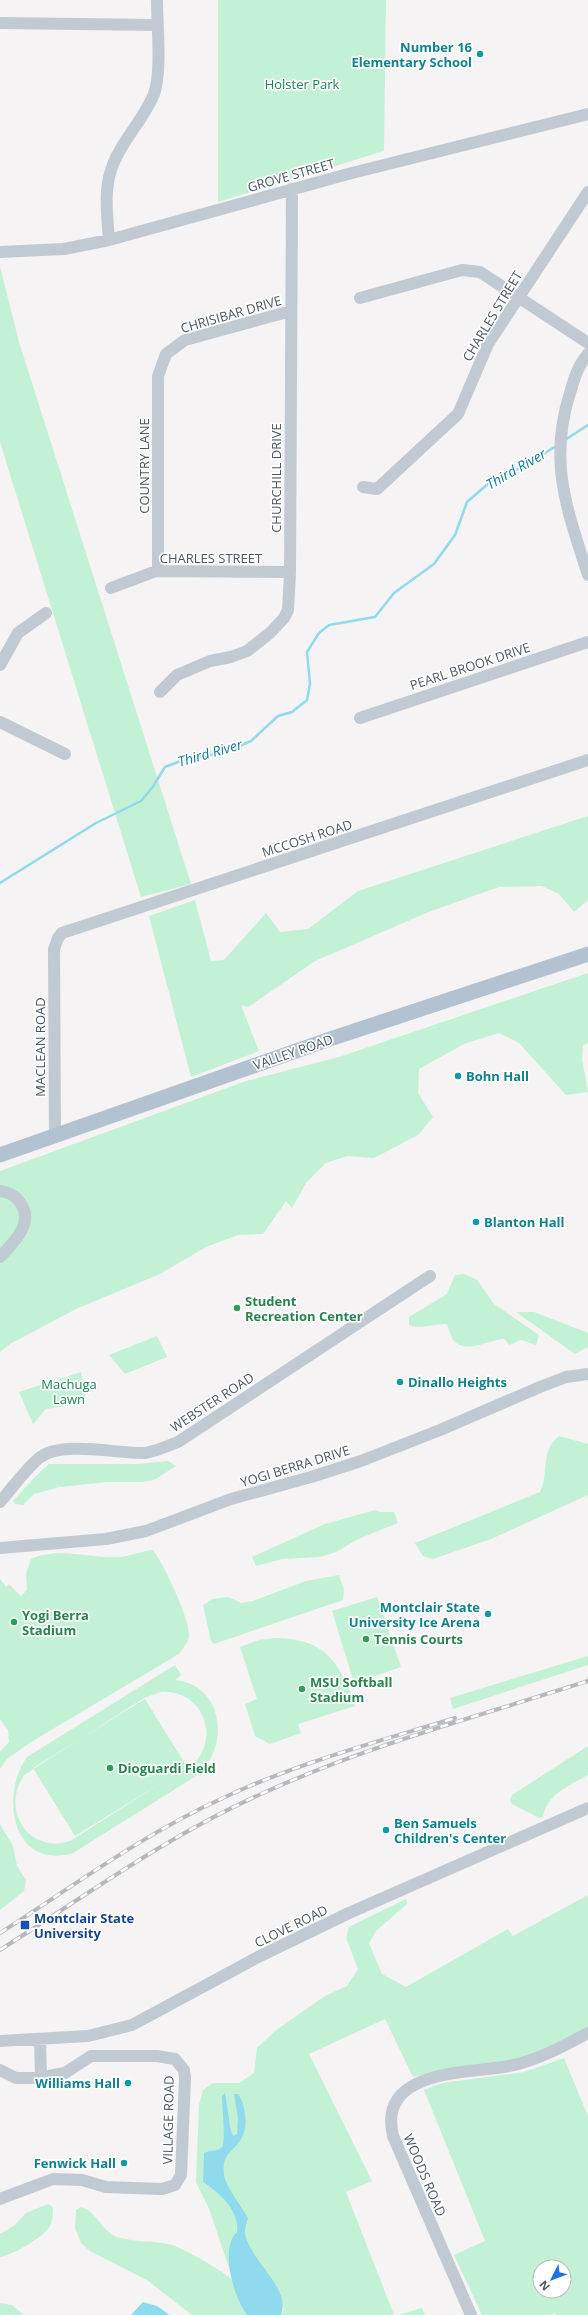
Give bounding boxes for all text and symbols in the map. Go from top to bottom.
place label: Number 16 Elementary School [351,38,473,71]
marker: Number 16 Elementary School [475,49,485,59]
park label: Holster Park [265,75,340,93]
street label: GROVE STREET [245,154,337,196]
street label: CHARLES STREET [458,267,527,365]
street label: CHRISIBAR DRIVE [178,291,284,337]
street label: COUNTRY LANE [135,418,153,514]
street label: CHURCHILL DRIVE [267,423,285,533]
water label: Third River [482,444,550,493]
street label: CHARLES STREET [160,549,263,567]
street label: PEARL BROOK DRIVE [408,638,532,694]
water label: Third River [175,734,245,771]
street label: MCCOSH ROAD [259,815,355,861]
street label: MACLEAN ROAD [31,997,49,1097]
street label: VALLEY ROAD [251,1030,335,1074]
place label: Bohn Hall [466,1067,529,1085]
marker: Bohn Hall [453,1071,463,1081]
place label: Blanton Hall [484,1213,564,1231]
marker: Blanton Hall [471,1217,481,1227]
place label: Student Recreation Center [245,1292,363,1325]
marker: Student Recreation Center [232,1303,242,1313]
street label: WEBSTER ROAD [167,1368,257,1436]
place label: Dinallo Heights [408,1373,507,1391]
park label: Machuga Lawn [41,1375,97,1408]
marker: Dinallo Heights [395,1377,405,1387]
street label: YOGI BERRA DRIVE [238,1441,352,1491]
place label: Montclair State University Ice Arena [349,1598,480,1631]
place label: Yogi Berra Stadium [22,1606,89,1639]
marker: Montclair State University Ice Arena [483,1609,493,1619]
marker: Yogi Berra Stadium [9,1617,19,1627]
place label: Tennis Courts [374,1630,463,1648]
marker: Tennis Courts [361,1634,371,1644]
place label: MSU Softball Stadium [310,1673,393,1706]
marker: MSU Softball Stadium [297,1684,307,1694]
place label: Dioguardi Field [118,1759,216,1777]
marker: Dioguardi Field [105,1763,115,1773]
place label: Ben Samuels Children's Center [394,1814,506,1847]
marker: Ben Samuels Children's Center [381,1825,391,1835]
street label: CLOVE ROAD [251,1901,331,1951]
place label: Montclair State University [34,1909,135,1942]
marker: Montclair State University [19,1919,31,1931]
place label: Williams Hall [35,2074,120,2092]
street label: VILLAGE ROAD [158,2075,178,2165]
marker: Williams Hall [123,2078,133,2088]
street label: WOODS ROAD [400,2131,450,2219]
place label: Fenwick Hall [34,2154,116,2172]
marker: Fenwick Hall [119,2158,129,2168]
north arrow [532,2259,572,2299]
text: N [536,2278,553,2294]

